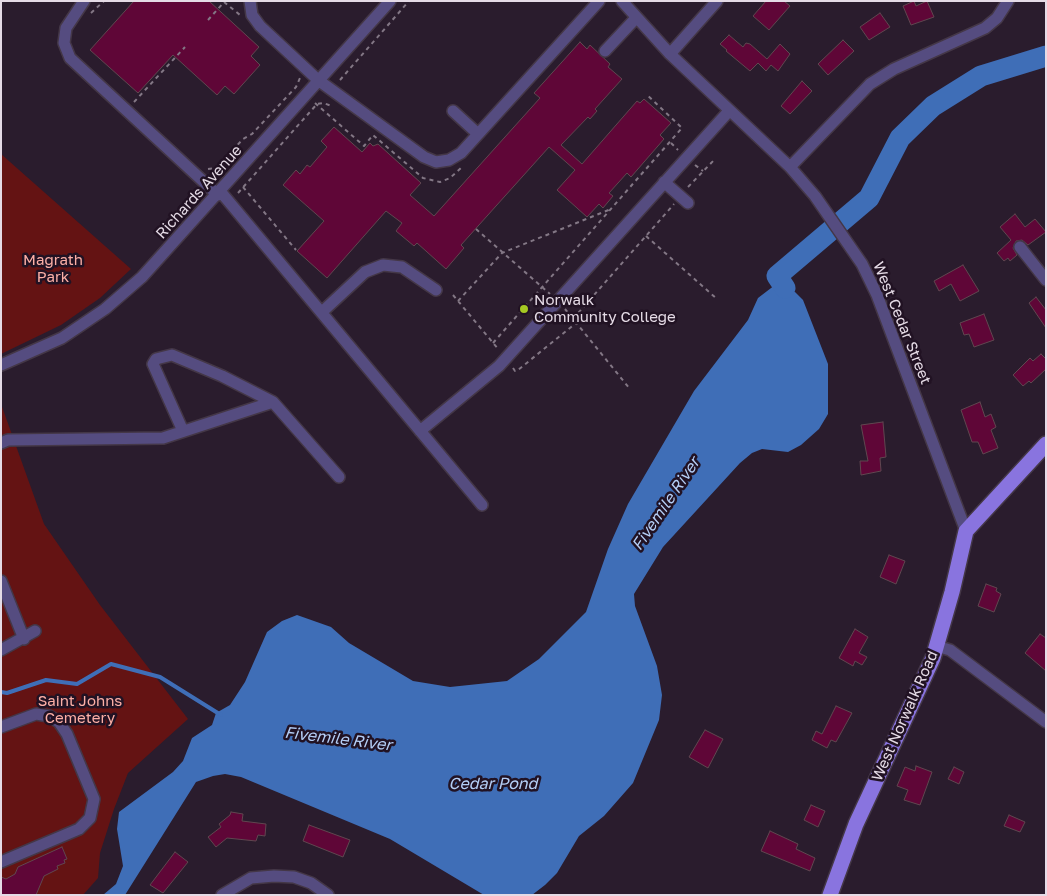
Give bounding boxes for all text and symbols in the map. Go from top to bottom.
street label: Richards Avenue [152,142,246,242]
park label: Magrath Park [23,251,83,286]
street label: West Cedar Street [869,259,935,387]
place label: Norwalk Community College [534,291,676,326]
marker: Norwalk Community College [518,303,530,315]
water label: Fivemile River [628,454,704,554]
street label: West Norwalk Road [868,648,942,784]
park label: Saint Johns Cemetery [38,692,122,727]
water label: Fivemile River [283,723,393,755]
water label: Cedar Pond [449,774,537,794]

